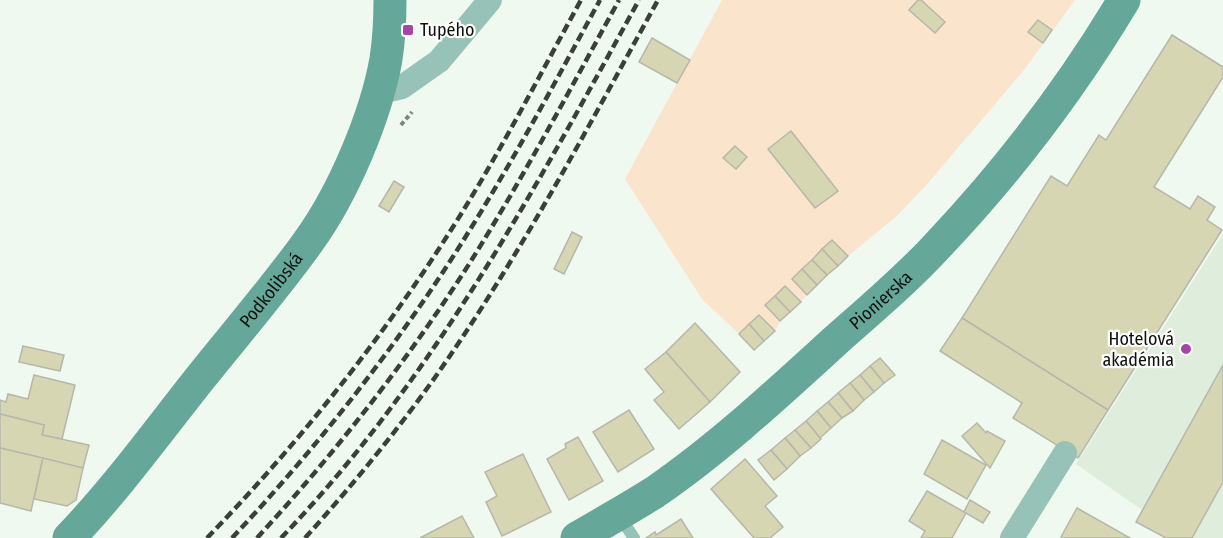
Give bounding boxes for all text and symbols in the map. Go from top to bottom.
place label: Tupého [420,19,474,41]
marker: Tupého [401,23,415,37]
street label: Podkolibská [235,248,308,332]
street label: Pionierska [845,266,917,334]
place label: Hotelová akadémia [1103,328,1174,371]
marker: Hotelová akadémia [1179,342,1193,356]

